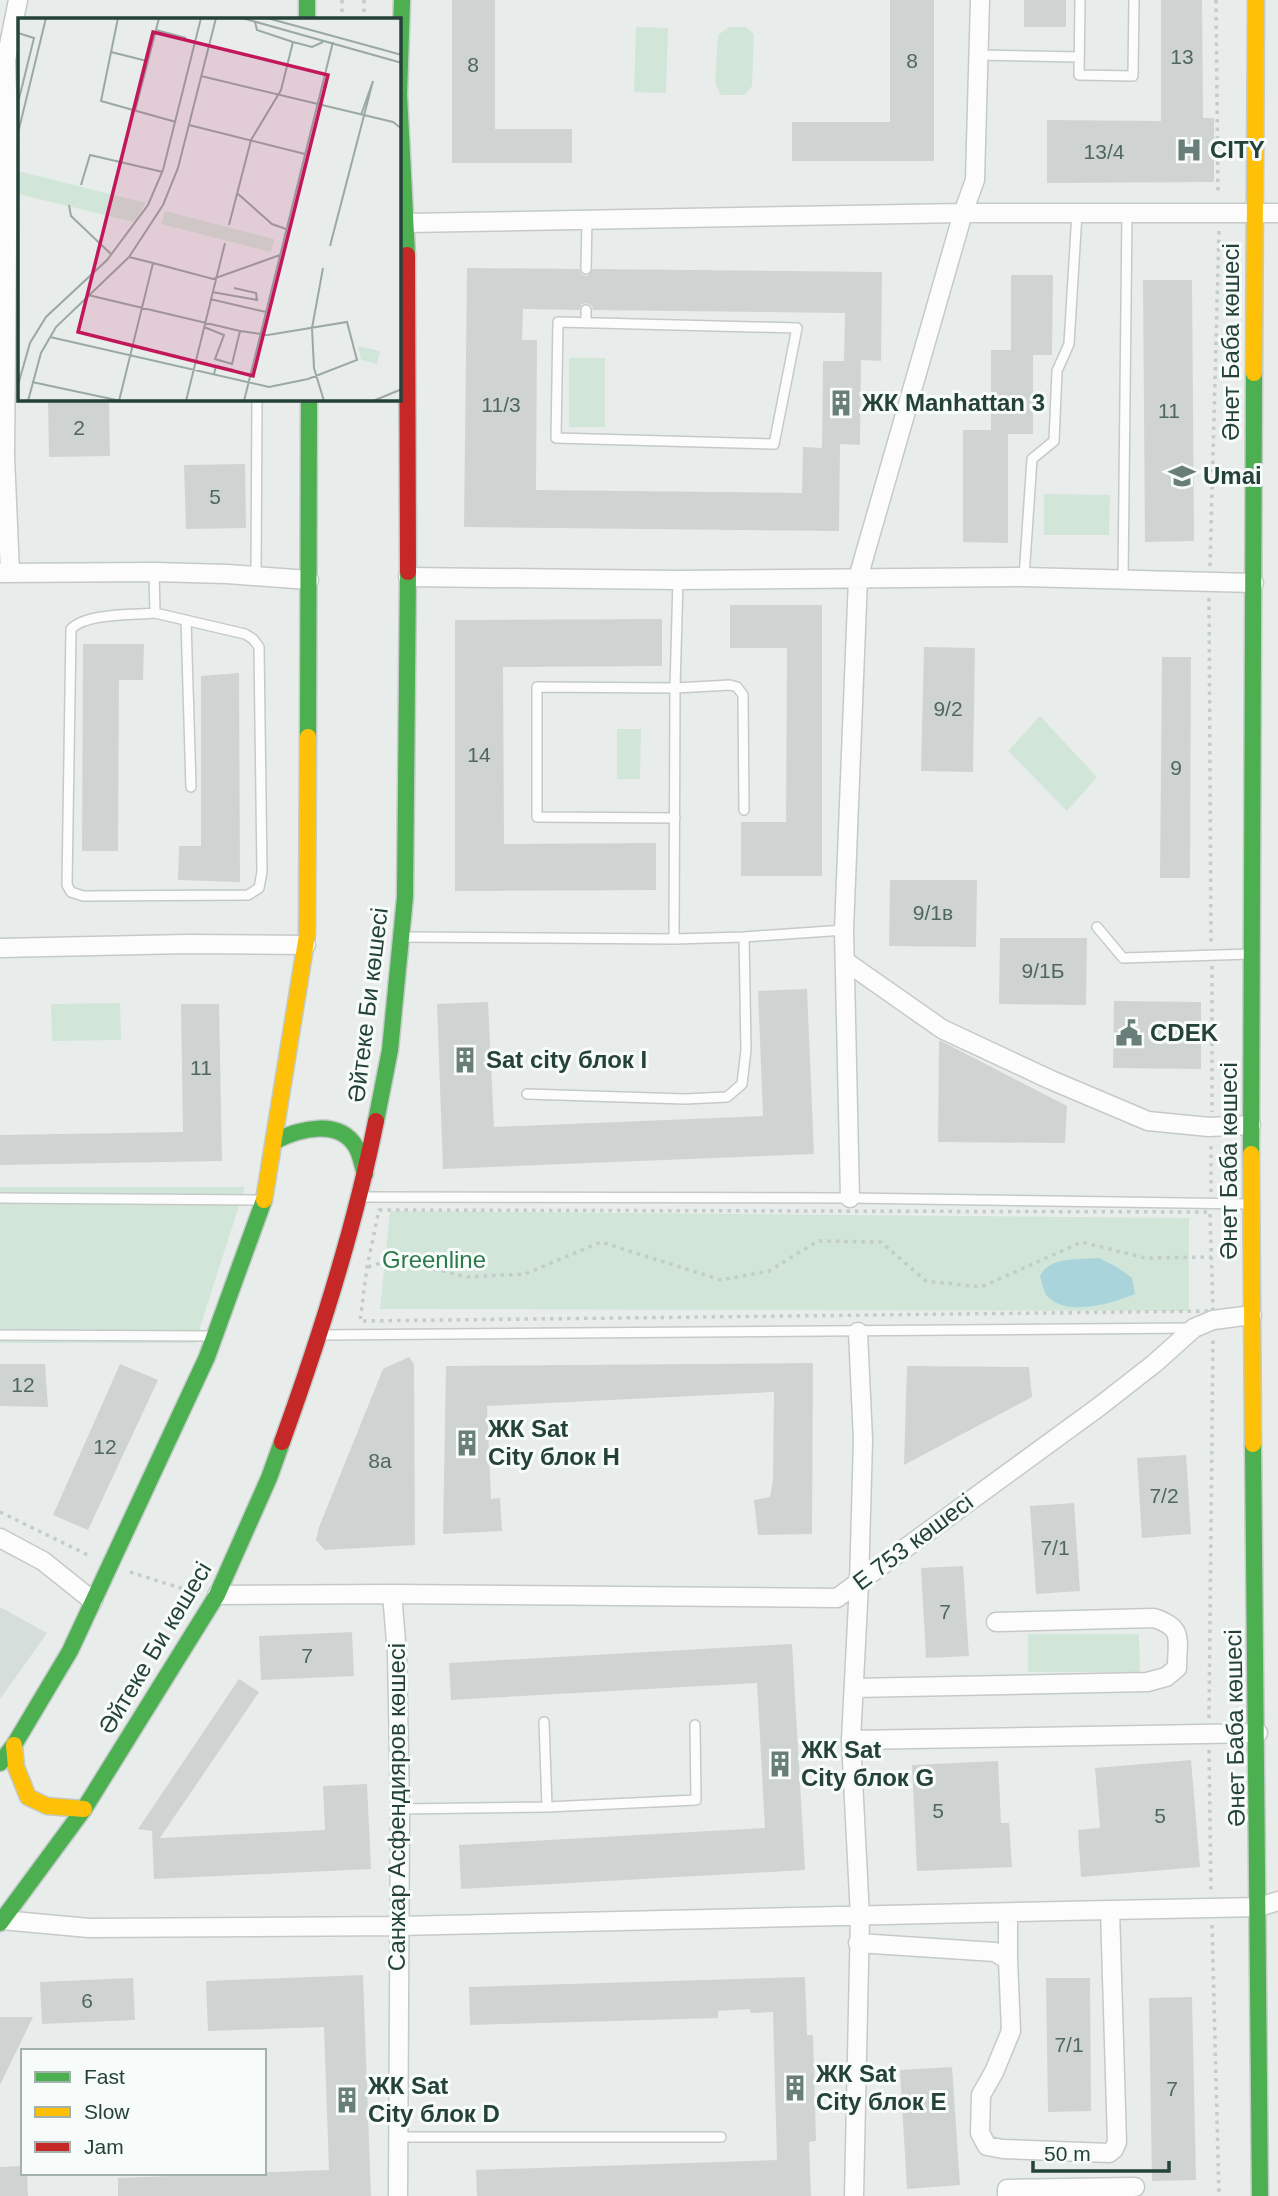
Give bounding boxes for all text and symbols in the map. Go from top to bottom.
inset map [18,18,401,401]
house number: 13 [1170,45,1194,68]
house number: 8 [906,49,918,72]
house number: 8 [467,53,479,76]
hospital icon: CITY [1174,135,1204,165]
place label: CITY [1210,136,1265,163]
house number: 13/4 [1084,140,1125,163]
street label: Әнет Баба көшесі [1217,243,1244,441]
building icon: ЖК Manhattan 3 [826,388,856,418]
place label: ЖК Manhattan 3 [861,389,1045,416]
house number: 11/3 [481,393,521,416]
house number: 11 [1158,399,1180,422]
house number: 2 [73,416,85,439]
school or university icon: Umai [1167,461,1197,491]
place label: Umai [1203,462,1262,489]
house number: 5 [209,485,221,508]
house number: 9/2 [933,697,963,720]
house number: 14 [467,743,491,766]
house number: 9 [1170,756,1182,779]
house number: 9/1в [913,901,953,924]
street label: Әйтеке Би көшесі [342,906,393,1104]
house number: 9/1Б [1022,959,1064,982]
public building icon: CDEK [1114,1018,1144,1048]
place label: CDEK [1150,1019,1219,1046]
building icon: Sat city блок I [450,1045,480,1075]
place label: Sat city блок I [486,1046,647,1073]
house number: 11 [190,1056,212,1079]
street label: Әнет Баба көшесі [1215,1062,1242,1260]
park label: Greenline [382,1246,486,1273]
house number: 12 [11,1373,35,1396]
place label: ЖК Sat City блок H [487,1415,620,1470]
building icon: ЖК Sat City блок H [452,1428,482,1458]
house number: 12 [93,1435,117,1458]
house number: 8а [368,1449,392,1472]
house number: 7/2 [1149,1484,1179,1507]
street label: Е 753 көшесі [847,1488,978,1595]
house number: 7/1 [1040,1536,1070,1559]
street label: Әйтеке Би көшесі [93,1557,217,1739]
house number: 7 [939,1600,951,1623]
street label: Әнет Баба көшесі [1219,1629,1250,1827]
street label: Санжар Асфендияров көшесі [383,1643,410,1971]
house number: 7 [301,1644,313,1667]
place label: ЖК Sat City блок G [800,1736,934,1791]
building icon: ЖК Sat City блок G [765,1749,795,1779]
house number: 5 [932,1799,944,1822]
house number: 5 [1154,1804,1166,1827]
house number: 6 [81,1989,93,2012]
house number: 7/1 [1054,2033,1084,2056]
legend [21,2049,266,2175]
place label: ЖК Sat City блок E [815,2060,947,2115]
text: Fast [84,2065,125,2088]
place label: ЖК Sat City блок D [367,2072,500,2127]
building icon: ЖК Sat City блок E [780,2073,810,2103]
house number: 7 [1166,2077,1178,2100]
building icon: ЖК Sat City блок D [332,2085,362,2115]
text: Slow [84,2100,130,2123]
scale bar [1033,2130,1170,2174]
text: Jam [84,2135,124,2158]
text: 50 m [1044,2142,1091,2165]

